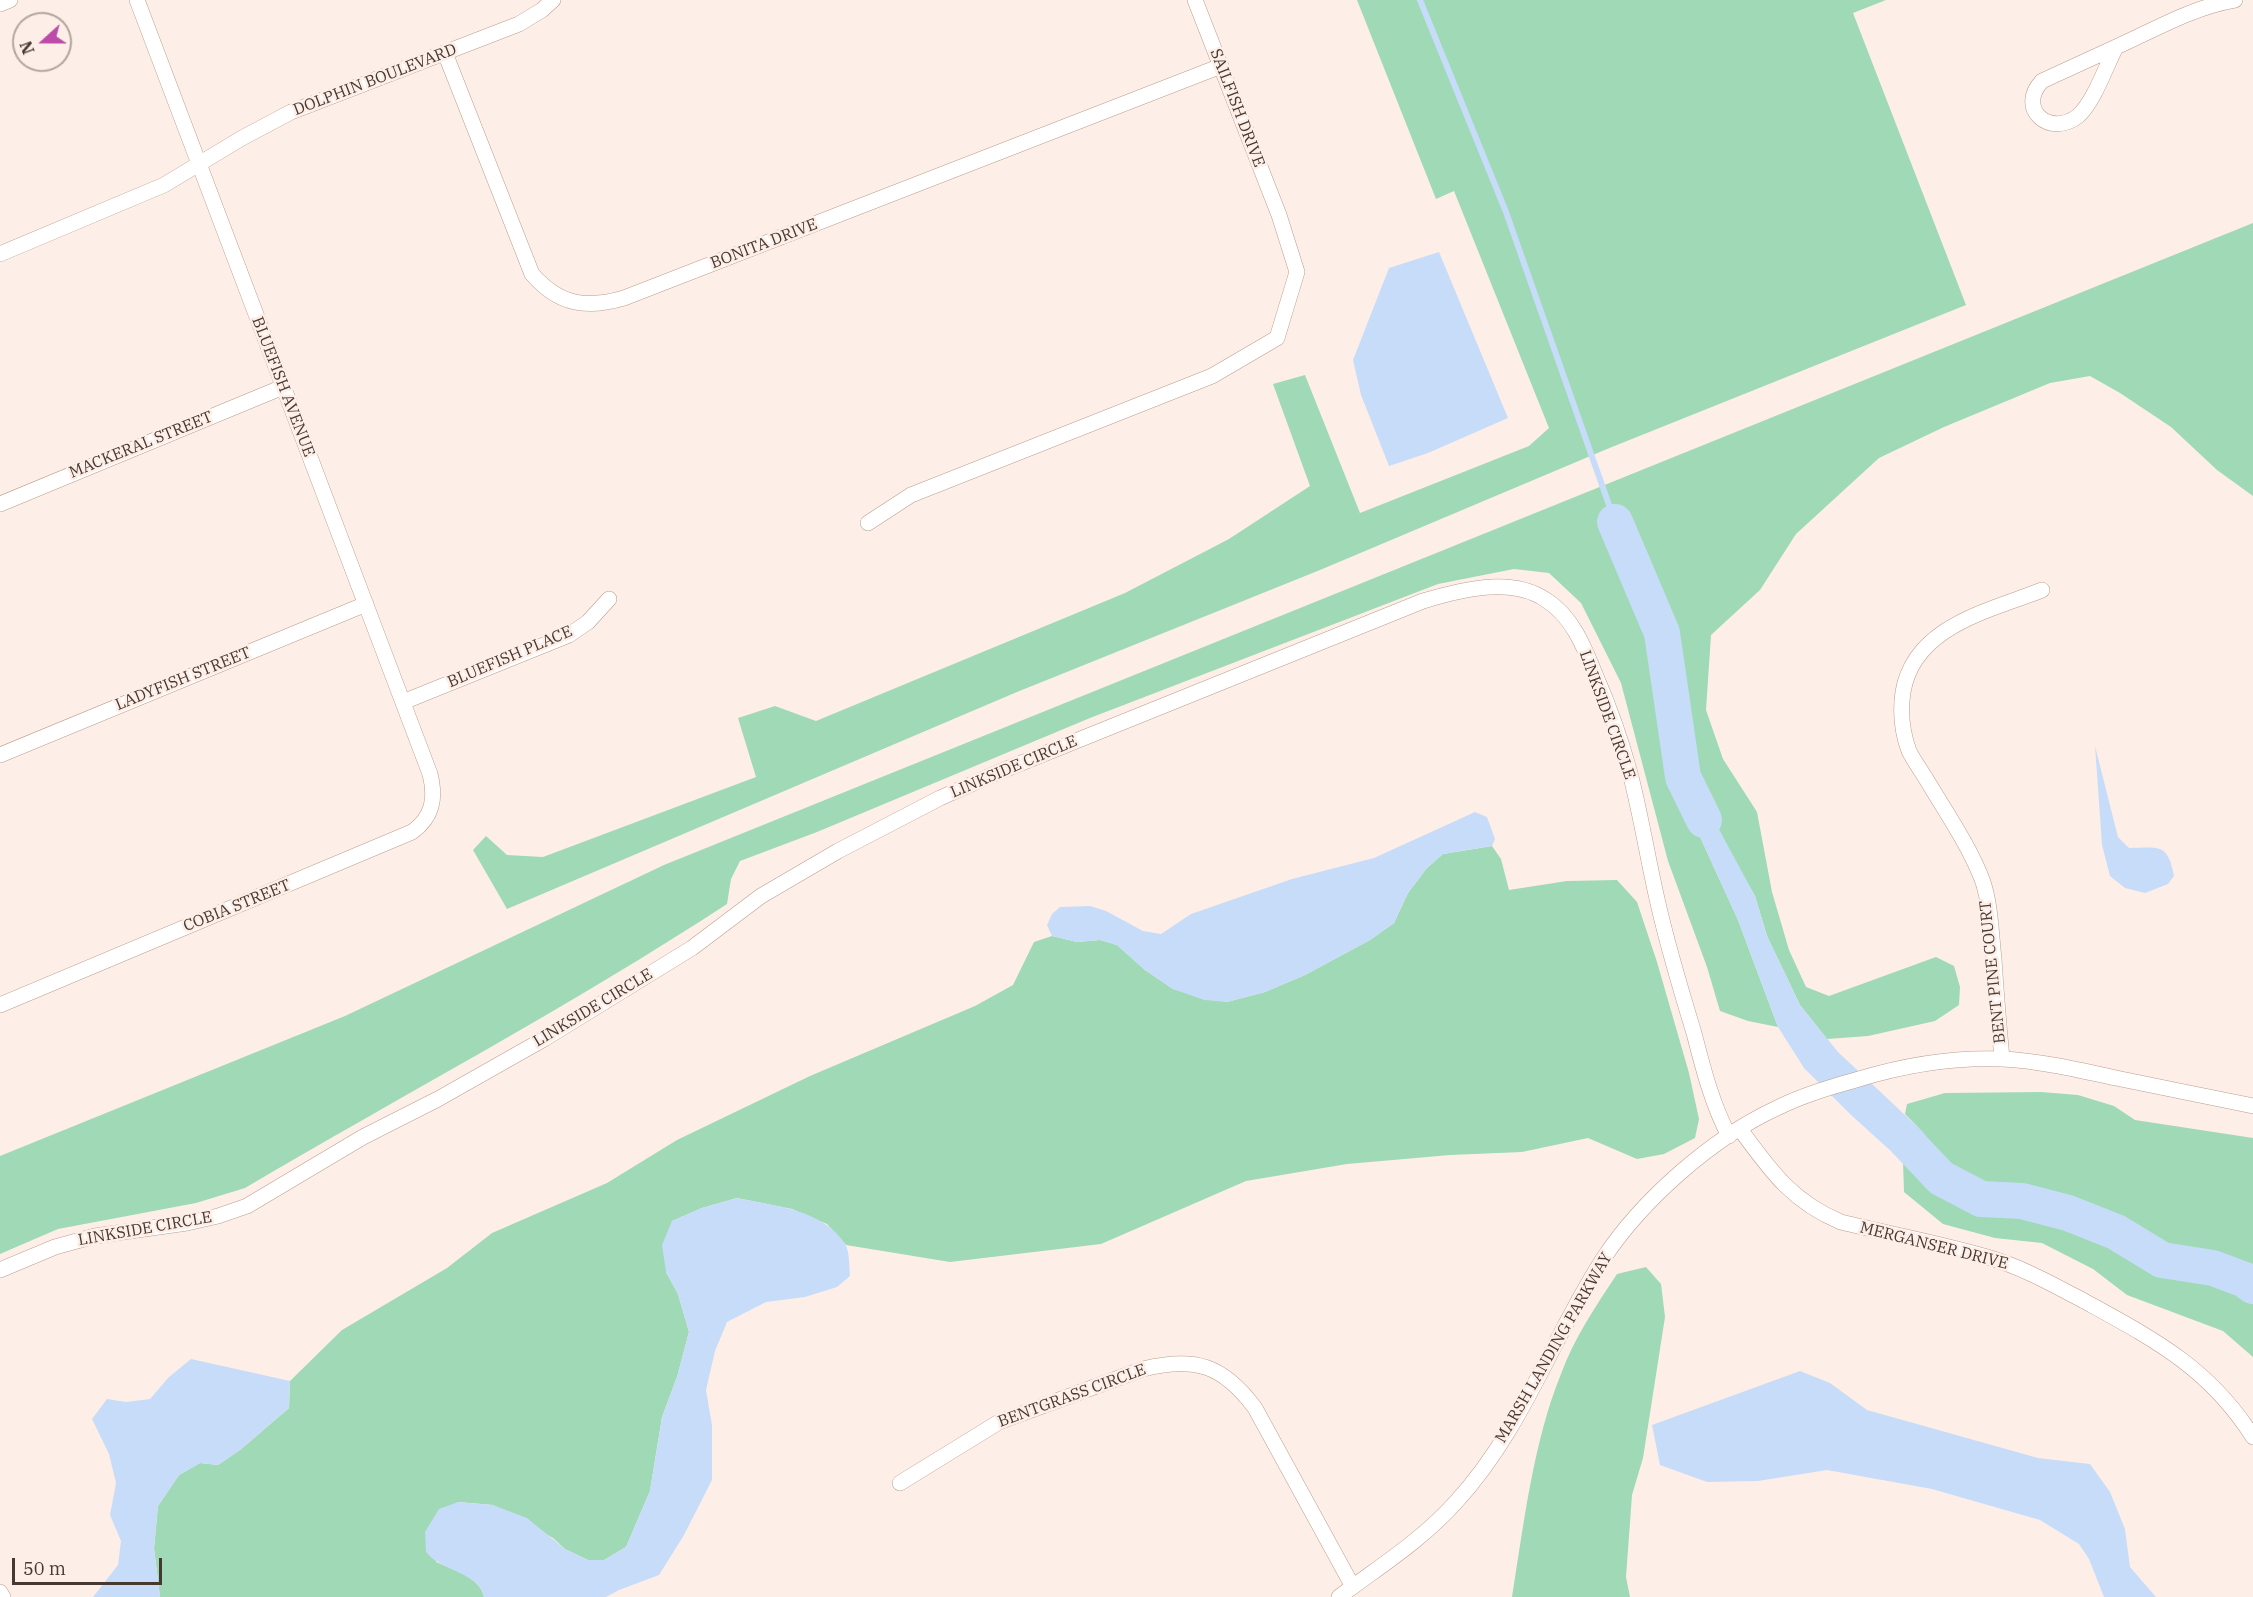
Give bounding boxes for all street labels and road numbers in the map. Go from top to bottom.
street label: DOLPHIN BOULEVARD [291,40,459,120]
street label: SAILFISH DRIVE [1206,46,1268,170]
street label: BONITA DRIVE [708,215,820,273]
street label: BLUEFISH AVENUE [247,314,319,460]
street label: MACKERAL STREET [67,407,215,483]
street label: BLUEFISH PLACE [445,622,575,692]
street label: LADYFISH STREET [113,643,253,715]
street label: LINKSIDE CIRCLE [1575,648,1639,782]
street label: LINKSIDE CIRCLE [948,732,1080,802]
street label: COBIA STREET [181,876,293,936]
street label: BENT PINE COURT [1976,900,2010,1044]
street label: LINKSIDE CIRCLE [530,965,656,1051]
street label: LINKSIDE CIRCLE [77,1208,213,1250]
street label: MERGANSER DRIVE [1858,1218,2010,1274]
street label: MARSH LANDING PARKWAY [1492,1249,1616,1447]
street label: BENTGRASS CIRCLE [995,1360,1149,1432]

